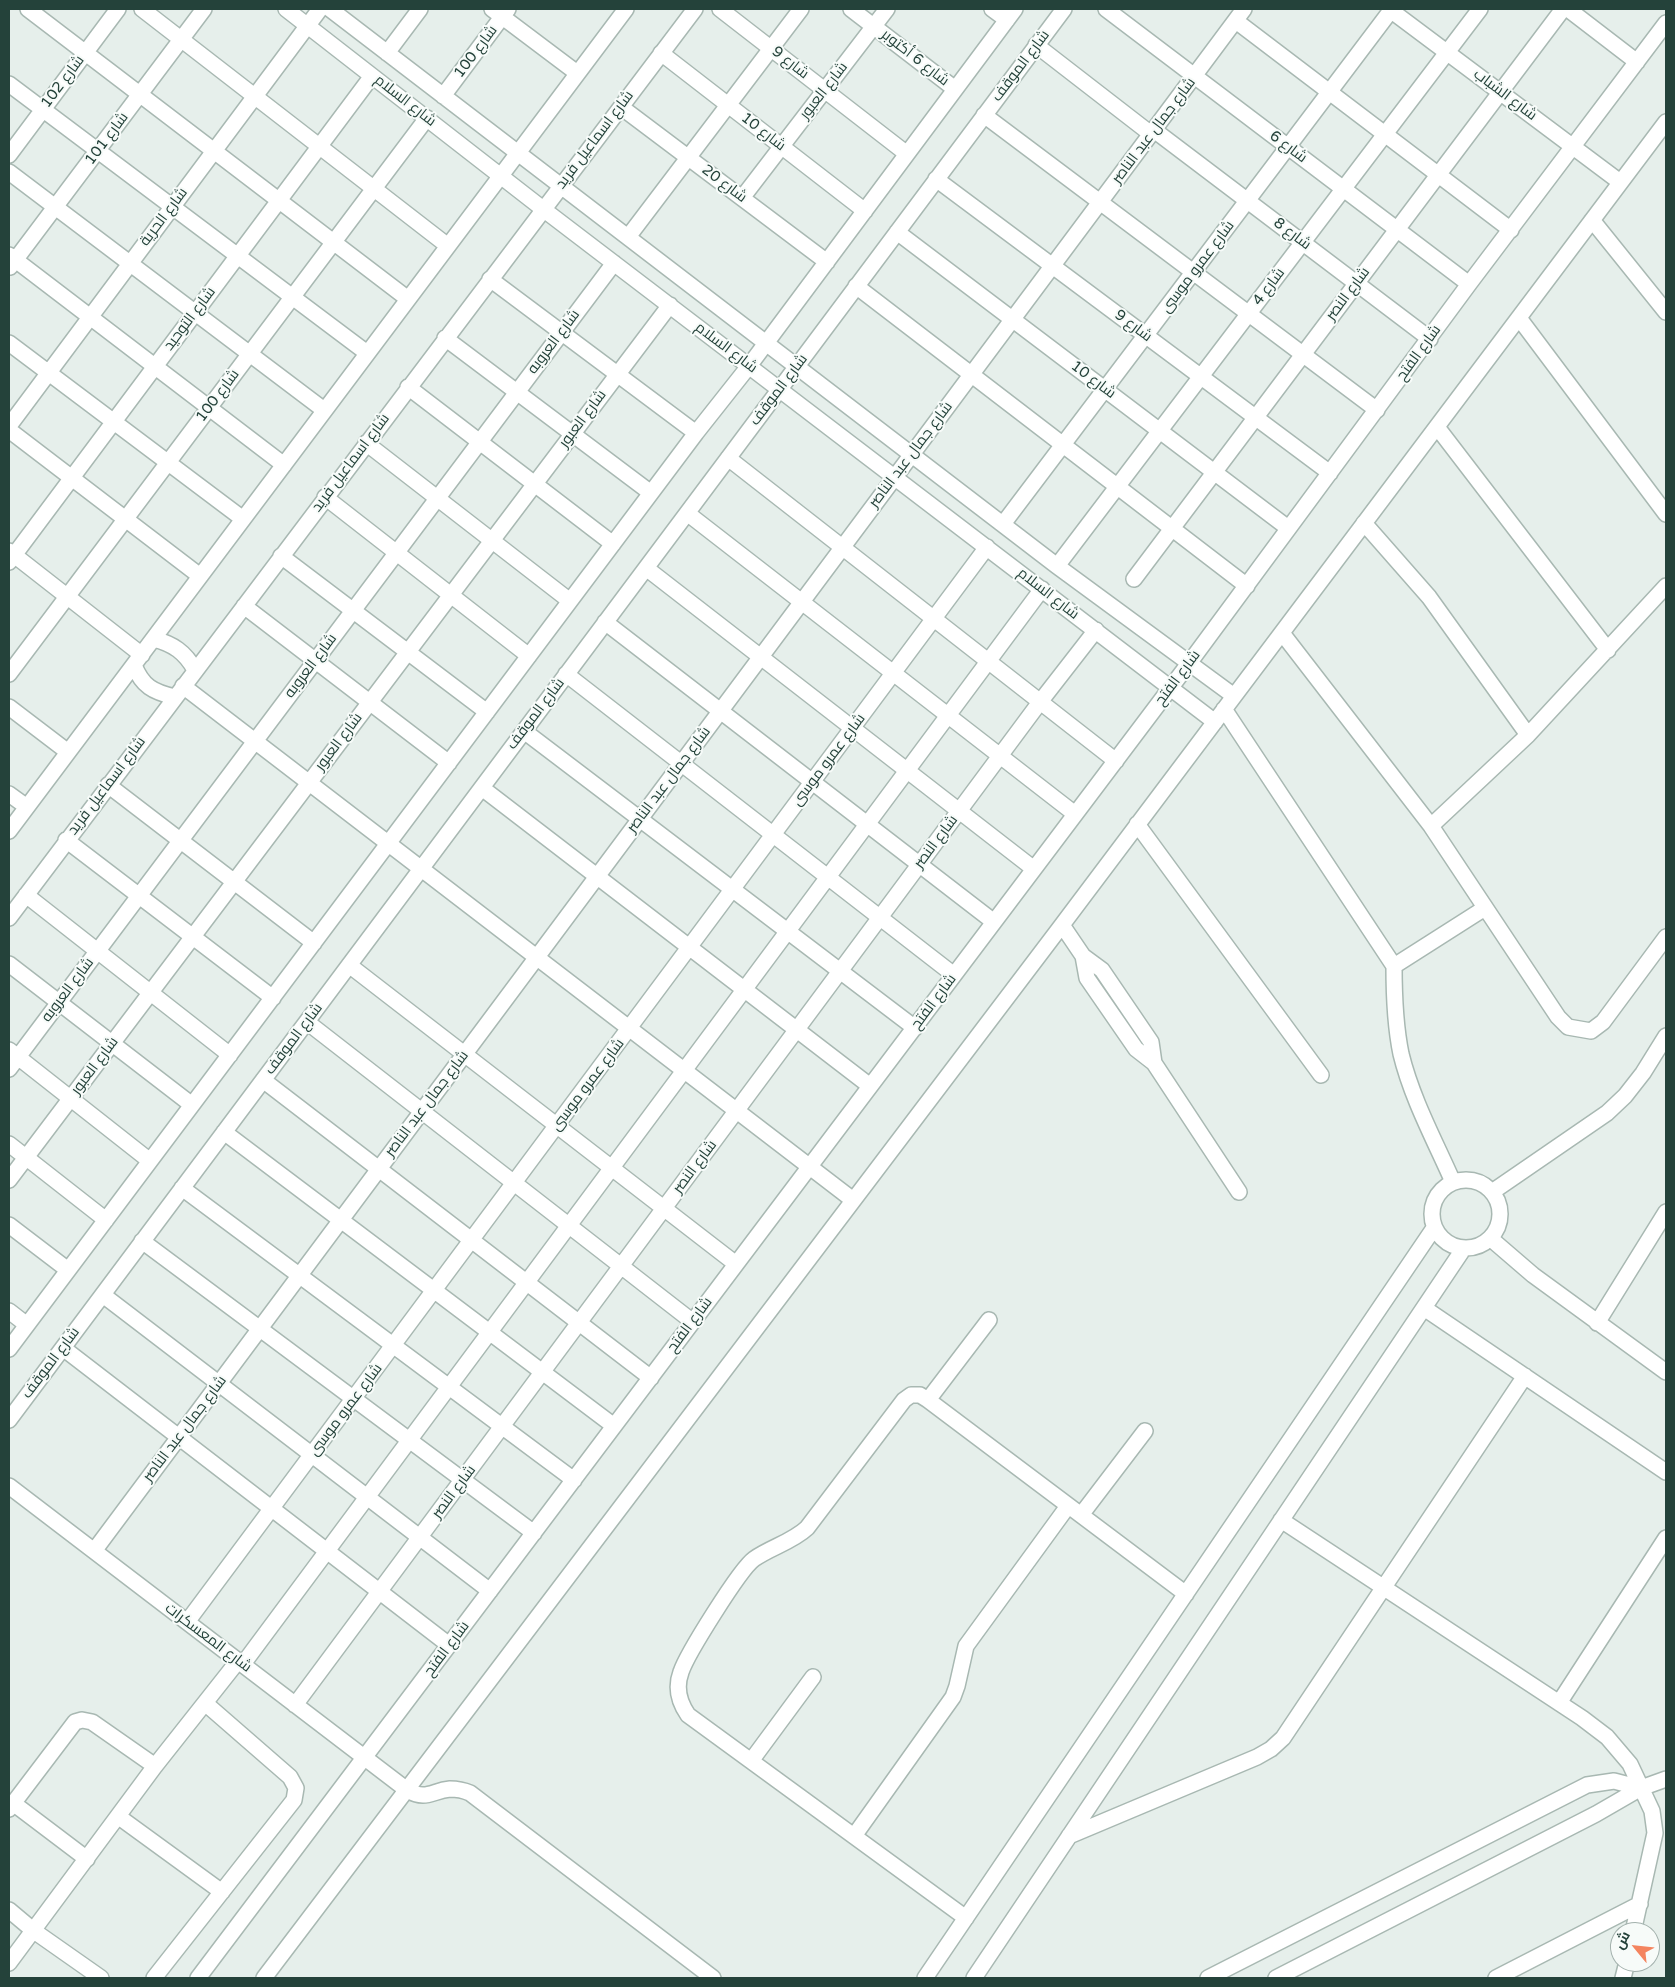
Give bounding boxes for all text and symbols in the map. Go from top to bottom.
street label: شارع 100 [450,22,502,82]
street label: شارع 6 أكتوبر [877,26,953,90]
street label: شارع الموقف [988,27,1054,105]
street label: شارع 9 [768,43,812,83]
street label: شارع 102 [37,52,89,112]
street label: شارع العبور [796,59,852,123]
street label: شارع الشباب [1470,65,1540,125]
street label: شارع السلام [371,71,439,131]
street label: شارع جمال عبد الناصر [1108,74,1200,188]
street label: شارع اسماعيل فريد [552,87,638,193]
street label: شارع 101 [81,109,133,169]
street label: شارع 10 [737,109,789,155]
street label: شارع 6 [1266,127,1310,167]
street label: شارع 20 [698,161,750,207]
street label: شارع الحرية [136,184,192,250]
street label: شارع 8 [1270,214,1314,254]
street label: شارع عمرو موسى [1157,217,1239,317]
street label: شارع النصر [1322,264,1374,324]
street label: شارع 4 [1249,265,1289,309]
street label: شارع التوحيد [160,284,220,354]
street label: شارع العروبه [524,306,584,378]
street label: شارع 9 [1111,306,1155,346]
street label: شارع السلام [691,319,761,377]
street label: شارع الفتح [1393,322,1445,384]
street label: شارع الموقف [746,351,812,429]
street label: شارع 10 [1067,357,1119,403]
street label: شارع 100 [192,366,244,426]
street label: شارع العبور [555,387,611,451]
street label: شارع جمال عبد الناصر [865,398,957,512]
street label: شارع اسماعيل فريد [308,410,394,516]
street label: شارع السلام [1014,564,1082,624]
street label: شارع العروبه [281,630,341,702]
street label: شارع الفتح [1151,647,1205,709]
street label: شارع الموقف [503,675,569,753]
street label: شارع العبور [311,710,367,774]
street label: شارع عمرو موسى [788,710,870,810]
street label: شارع جمال عبد الناصر [623,723,715,837]
street label: شارع اسماعيل فريد [64,733,150,839]
street label: شارع النصر [910,812,962,872]
street label: شارع العروبه [38,954,98,1026]
street label: شارع الفتح [907,971,961,1033]
street label: شارع الموقف [261,1000,327,1078]
street label: شارع العبور [67,1034,123,1098]
street label: شارع عمرو موسى [547,1035,629,1135]
street label: شارع جمال عبد الناصر [381,1047,473,1161]
street label: شارع النصر [669,1137,721,1197]
street label: شارع الفتح [663,1294,717,1356]
street label: شارع الموقف [18,1324,84,1402]
street label: شارع عمرو موسى [305,1360,387,1460]
street label: شارع جمال عبد الناصر [139,1372,231,1486]
street label: شارع النصر [428,1462,480,1522]
street label: شارع المعسكرات [161,1600,255,1676]
street label: شارع الفتح [420,1618,474,1680]
north arrow [1610,1922,1660,1972]
text: ش [1610,1928,1634,1952]

